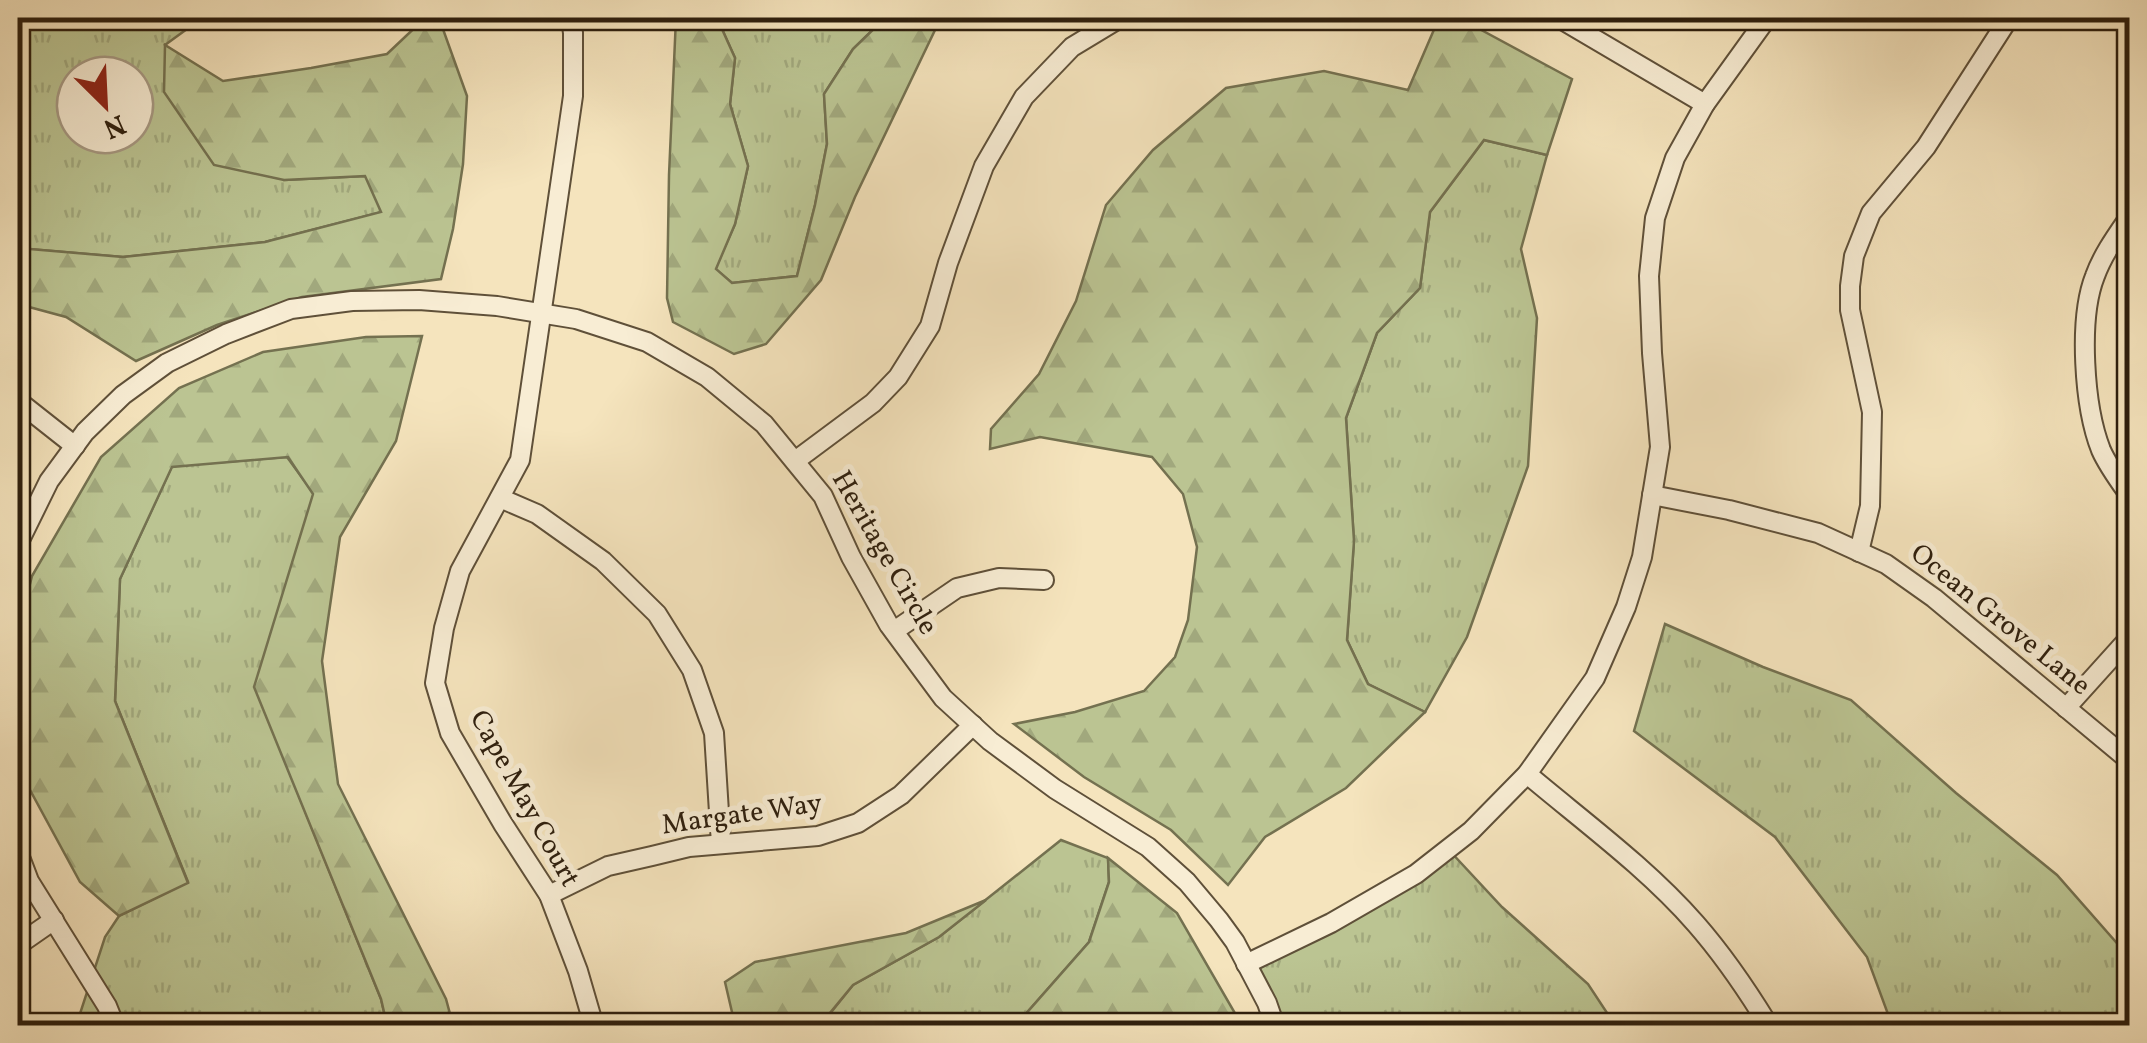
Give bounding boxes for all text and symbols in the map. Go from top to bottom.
north arrow [55,55,155,155]
text: N [97,104,131,148]
street label: Heritage Circle [821,464,947,642]
street label: Ocean Grove Lane [1901,535,2099,705]
street label: Cape May Court [459,703,589,895]
street label: Margate Way [659,784,825,846]

